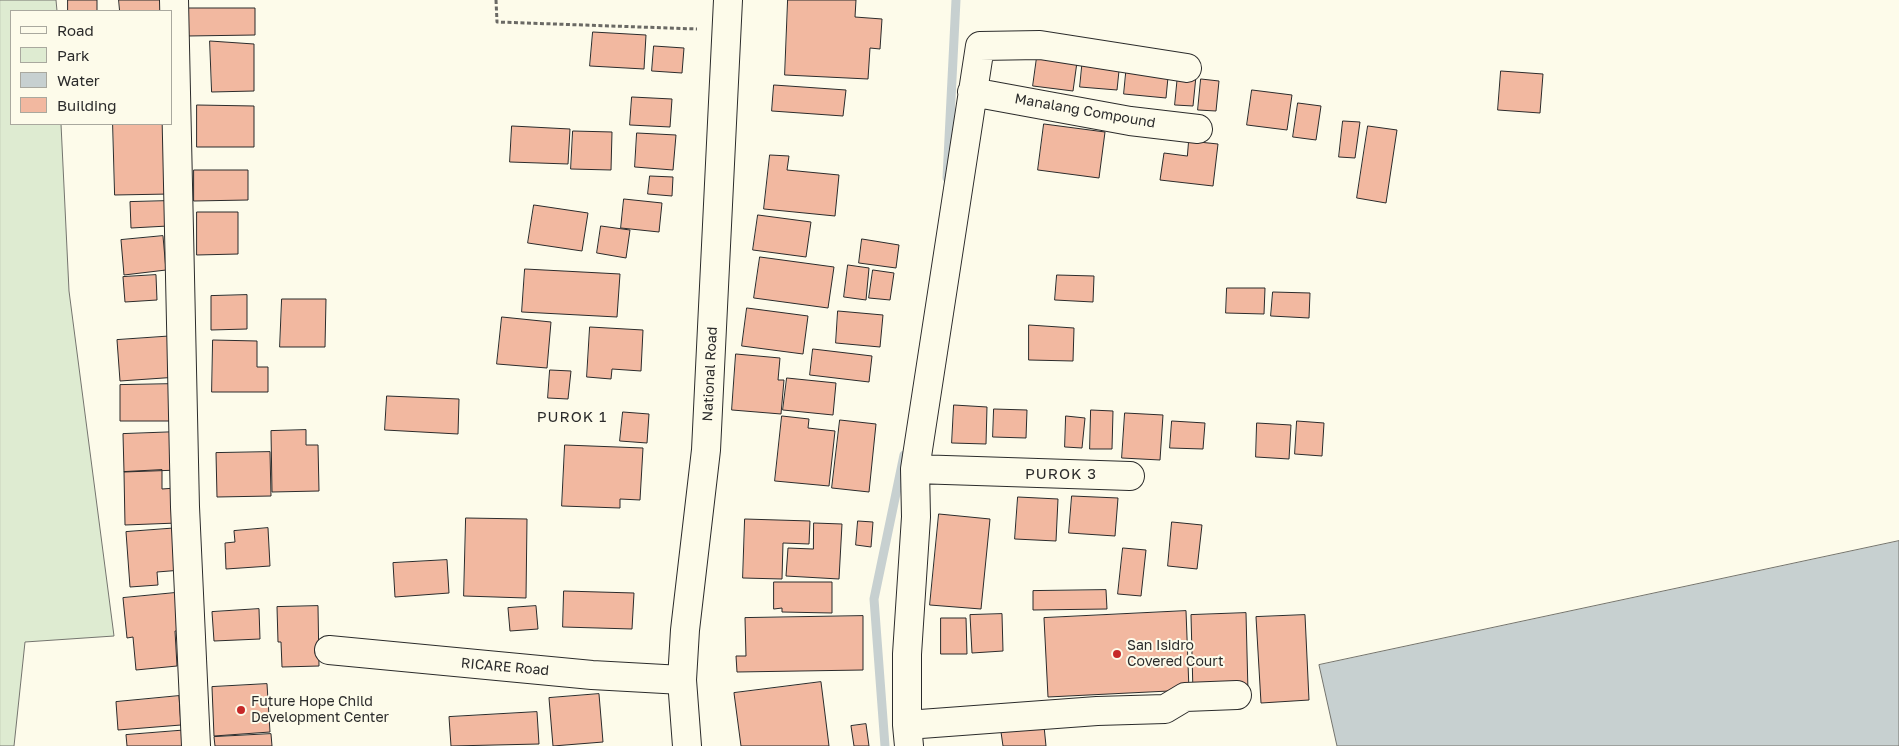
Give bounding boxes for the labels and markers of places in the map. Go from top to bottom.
place label: San Isidro Covered Court [1127,638,1224,670]
marker: San Isidro Covered Court [1111,648,1123,660]
place label: Future Hope Child Development Center [251,694,389,726]
marker: Future Hope Child Development Center [235,704,247,716]

